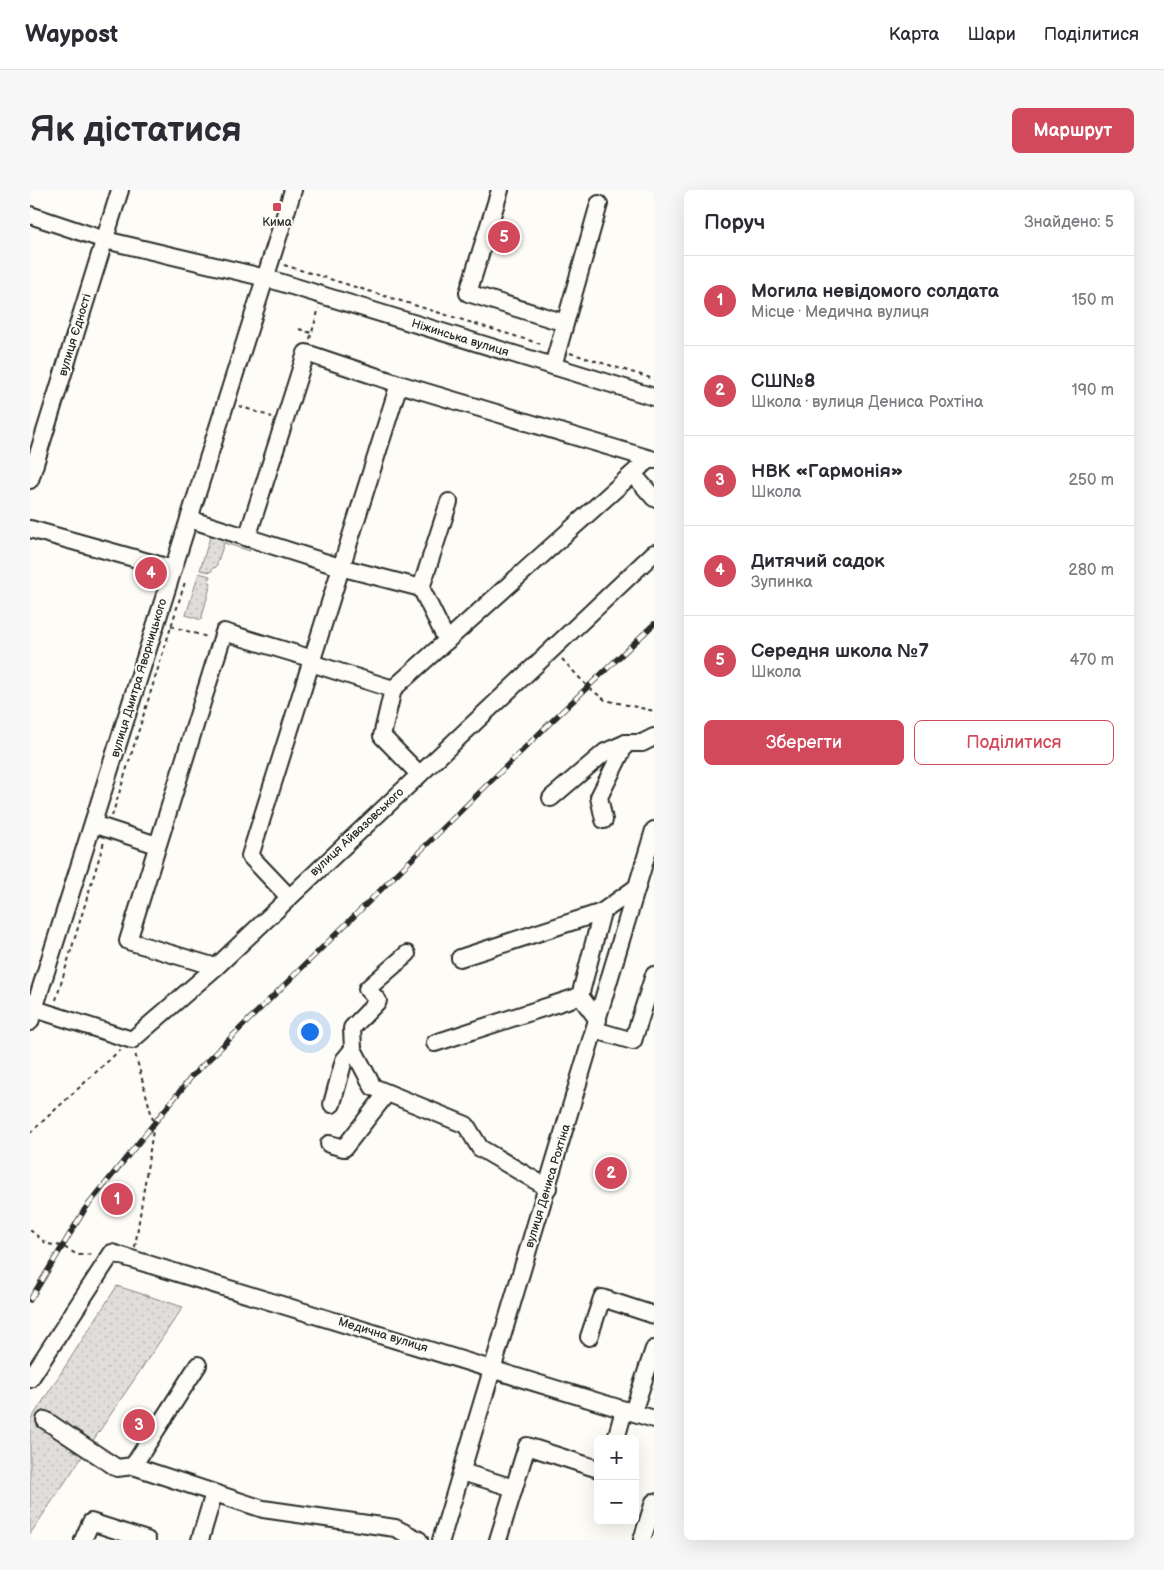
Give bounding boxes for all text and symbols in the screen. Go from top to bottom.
text: Waypost [25,20,118,49]
text: Карта [889,24,939,45]
text: Шари [967,24,1016,45]
text: Поділитися [1044,24,1139,45]
button: Маршрут [1012,108,1134,153]
text: Як дістатися [30,109,242,152]
marker: Кима [271,201,283,213]
text: Поруч [704,210,765,235]
text: Знайдено: 5 [1024,213,1114,232]
place label: Кима [262,215,292,230]
pin: 5 [488,218,520,256]
text: Могила невідомого солдата [751,280,999,303]
text: 1 [717,291,723,310]
text: 150 m [1072,291,1114,310]
street label: вулиця Єдності [55,292,95,378]
text: Місце · Медична вулиця [751,303,929,322]
street label: Ніжинська вулиця [409,316,511,360]
text: СШ№8 [751,370,815,393]
text: 2 [715,381,725,400]
text: 190 m [1072,381,1114,400]
text: Школа · вулиця Дениса Рохтіна [751,393,984,412]
text: НВК «Гармонія» [751,460,903,483]
text: 3 [715,471,725,490]
text: 250 m [1068,471,1114,490]
text: Школа [751,483,801,502]
text: Дитячий садок [751,550,885,573]
pin: 4 [135,554,167,592]
text: 4 [715,561,725,580]
text: 280 m [1068,561,1114,580]
text: Зупинка [751,573,813,592]
street label: вулиця Дмитра Яворницького [108,597,170,759]
text: Середня школа №7 [751,640,929,663]
text: 5 [715,651,725,670]
text: 470 m [1069,651,1114,670]
text: Школа [751,663,801,682]
button: Зберегти [704,720,904,765]
button: Поділитися [914,720,1114,765]
street label: вулиця Айвазовського [307,785,407,879]
your location [297,1019,323,1045]
street label: вулиця Дениса Рохтіна [522,1122,574,1250]
pin: 2 [595,1154,627,1192]
pin: 1 [101,1180,133,1218]
street label: Медична вулиця [336,1314,430,1356]
pin: 3 [123,1406,155,1444]
map controls [594,1435,639,1525]
button: + [594,1435,639,1480]
button: − [594,1480,639,1525]

